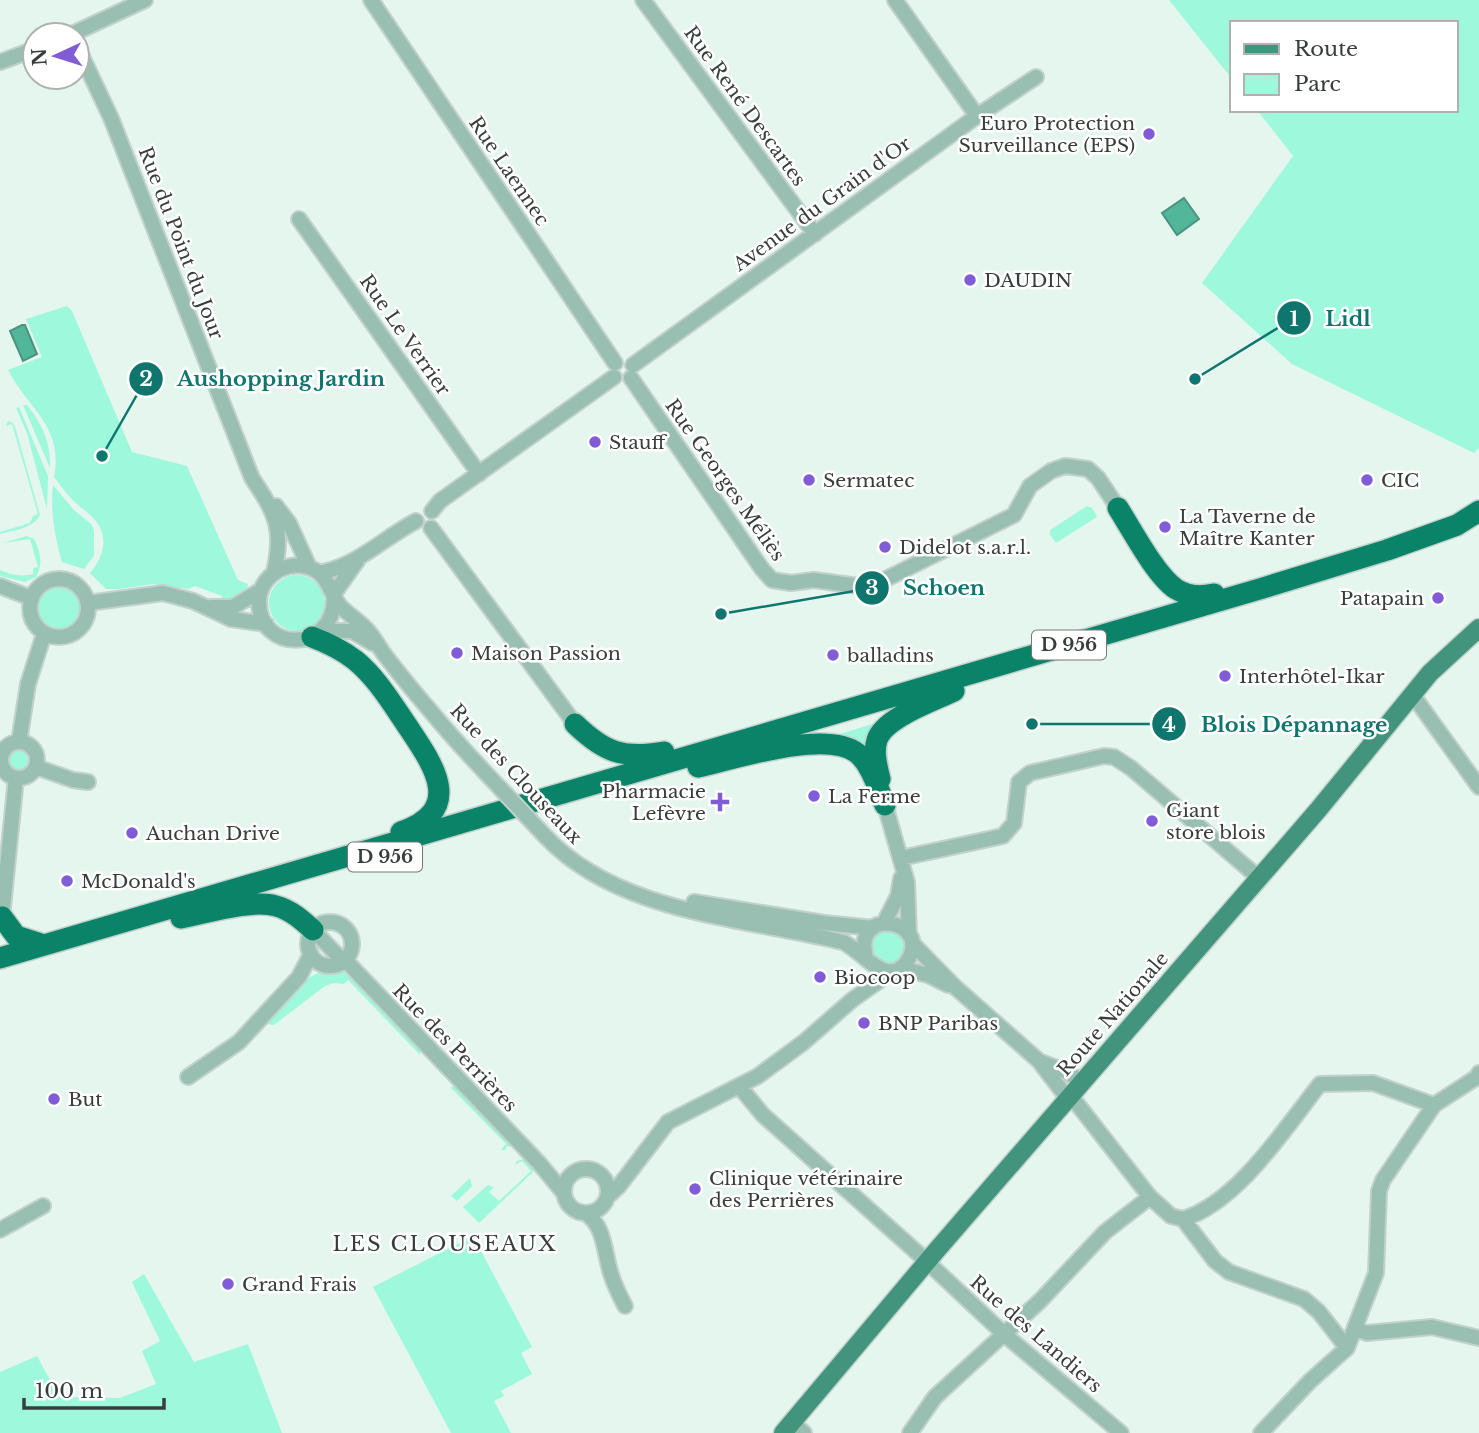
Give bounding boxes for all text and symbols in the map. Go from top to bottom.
north arrow [21,21,91,91]
legend [1230,21,1458,112]
street label: Rue René Descartes [679,22,811,190]
text: Route [1294,36,1358,62]
text: N [27,47,52,67]
text: Parc [1294,71,1341,97]
street label: Rue Laennec [464,112,554,230]
place label: Euro Protection Surveillance (EPS) [958,112,1135,157]
marker: Euro Protection Surveillance (EPS) [1141,126,1157,142]
street label: Avenue du Grain d'Or [728,132,915,277]
street label: Rue du Point du Jour [134,143,228,343]
place label: DAUDIN [984,269,1072,292]
street label: Rue Le Verrier [355,270,455,400]
marker: DAUDIN [962,272,978,288]
callout: Lidl [1276,297,1385,339]
text: 1 [1289,306,1299,332]
text: Lidl [1325,306,1371,332]
callout: Aushopping Jardin [128,358,400,400]
text: 2 [139,366,153,392]
text: Aushopping Jardin [176,366,385,392]
street label: Rue Georges Méliès [660,395,790,565]
place label: Stauff [609,431,668,454]
marker: Stauff [587,434,603,450]
place label: Sermatec [823,469,914,492]
place label: CIC [1381,469,1419,492]
marker: Sermatec [801,472,817,488]
marker: CIC [1359,472,1375,488]
place label: La Taverne de Maître Kanter [1179,505,1316,550]
marker: La Taverne de Maître Kanter [1157,519,1173,535]
place label: Didelot s.a.r.l. [899,536,1031,559]
marker: Didelot s.a.r.l. [877,539,893,555]
callout: Schoen [854,567,999,609]
text: 3 [865,575,879,601]
text: Schoen [903,575,985,601]
place label: Patapain [1340,587,1424,610]
marker: Patapain [1430,590,1446,606]
road number: D 956 [1032,630,1106,660]
place label: Maison Passion [471,642,621,665]
place label: balladins [846,644,934,667]
marker: Maison Passion [449,645,465,661]
marker: balladins [825,647,841,663]
place label: Interhôtel-Ikar [1239,665,1385,688]
marker: Interhôtel-Ikar [1217,668,1233,684]
street label: Rue des Clouseaux [445,699,587,849]
callout: Blois Dépannage [1151,703,1401,745]
text: 4 [1162,712,1176,738]
text: Blois Dépannage [1201,712,1387,738]
place label: Pharmacie Lefèvre [602,780,706,825]
place label: La Ferme [828,785,921,808]
marker: La Ferme [806,788,822,804]
marker: Pharmacie Lefèvre [712,794,728,810]
place label: Giant store blois [1166,799,1266,844]
marker: Giant store blois [1144,813,1160,829]
place label: Auchan Drive [145,822,280,845]
marker: Auchan Drive [124,825,140,841]
road number: D 956 [348,842,422,872]
place label: McDonald's [81,870,196,893]
marker: McDonald's [59,873,75,889]
street label: Route Nationale [1053,947,1173,1081]
place label: Biocoop [834,966,915,989]
marker: Biocoop [812,969,828,985]
street label: Rue des Perrières [388,979,522,1117]
place label: BNP Paribas [878,1012,998,1035]
marker: BNP Paribas [856,1015,872,1031]
place label: But [68,1088,103,1111]
marker: But [46,1091,62,1107]
place label: Clinique vétérinaire des Perrières [709,1167,903,1212]
marker: Clinique vétérinaire des Perrières [687,1181,703,1197]
district label: LES CLOUSEAUX [332,1231,558,1257]
street label: Rue des Landiers [965,1270,1107,1398]
place label: Grand Frais [242,1273,357,1296]
marker: Grand Frais [220,1276,236,1292]
scale bar [24,1366,164,1410]
text: 100 m [35,1378,103,1404]

